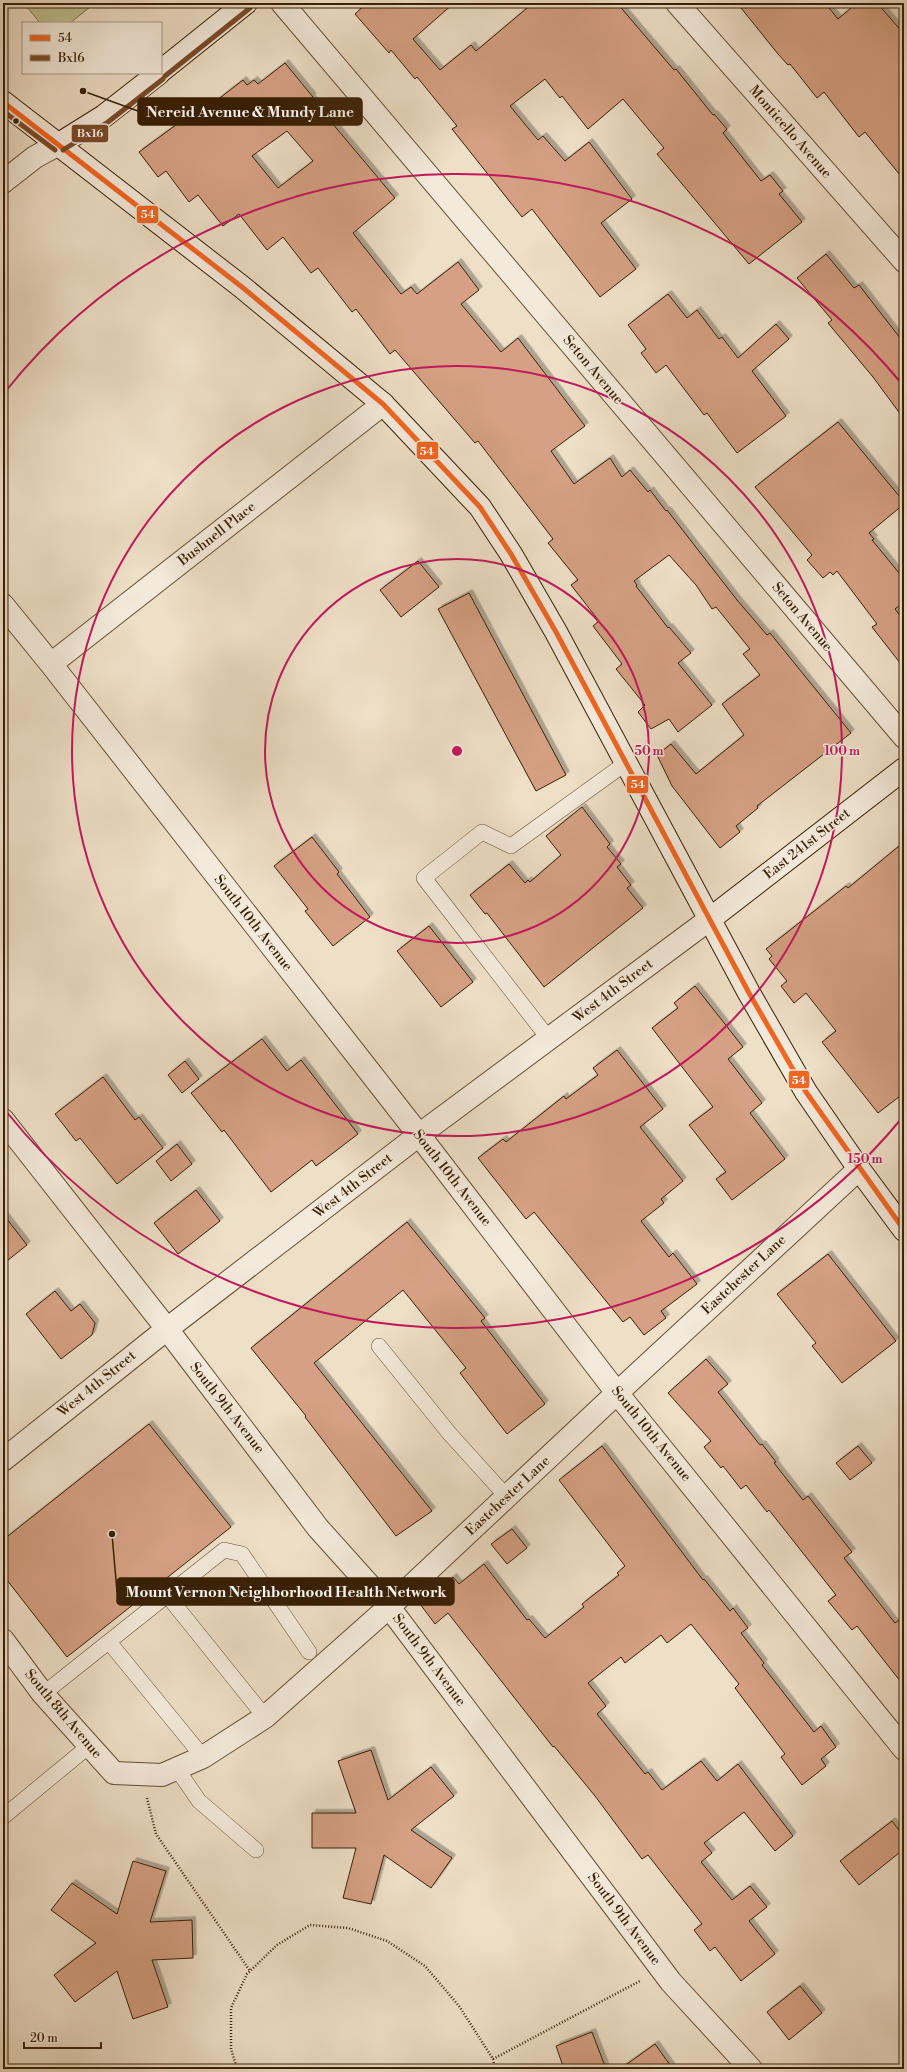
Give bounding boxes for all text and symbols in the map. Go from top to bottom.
legend [22,22,162,74]
text: 54 [58,31,72,46]
text: Bx16 [57,51,85,66]
street label: Monticello Avenue [745,82,835,182]
callout: Nereid Avenue & Mundy Lane [138,98,362,125]
text: Nereid Avenue & Mundy Lane [146,103,354,122]
unlabelled marker [11,116,21,126]
line badge: Bx16 [71,124,109,143]
text: Bx16 [77,127,103,141]
line badge: 54 [136,205,159,224]
text: 54 [141,208,155,222]
street label: Seton Avenue [559,332,627,408]
line badge: 54 [416,441,439,460]
text: 54 [420,445,434,459]
street label: Bushnell Place [174,498,260,571]
street label: Seton Avenue [768,579,836,655]
centre of rings [450,744,464,758]
text: 50 m [634,744,664,759]
text: 100 m [824,744,860,759]
line badge: 54 [626,775,649,794]
text: 54 [631,778,645,792]
street label: East 241st Street [760,804,854,884]
street label: South 10th Avenue [210,871,296,975]
street label: West 4th Street [569,955,657,1028]
line badge: 54 [788,1070,810,1089]
text: 54 [792,1074,806,1088]
street label: South 10th Avenue [409,1126,495,1230]
street label: West 4th Street [309,1149,396,1223]
text: 150 m [848,1152,882,1167]
street label: Eastchester Lane [698,1231,790,1319]
street label: West 4th Street [53,1347,140,1422]
street label: South 9th Avenue [186,1359,268,1457]
street label: South 10th Avenue [607,1383,695,1485]
street label: Eastchester Lane [462,1452,554,1540]
callout: Mount Vernon Neighborhood Health Network [117,1578,454,1605]
text: Mount Vernon Neighborhood Health Network [126,1583,447,1602]
street label: South 9th Avenue [388,1610,470,1710]
street label: South 8th Avenue [20,1666,106,1762]
street label: South 9th Avenue [583,1869,665,1969]
scale bar [24,2024,101,2050]
text: 20 m [30,2031,58,2046]

